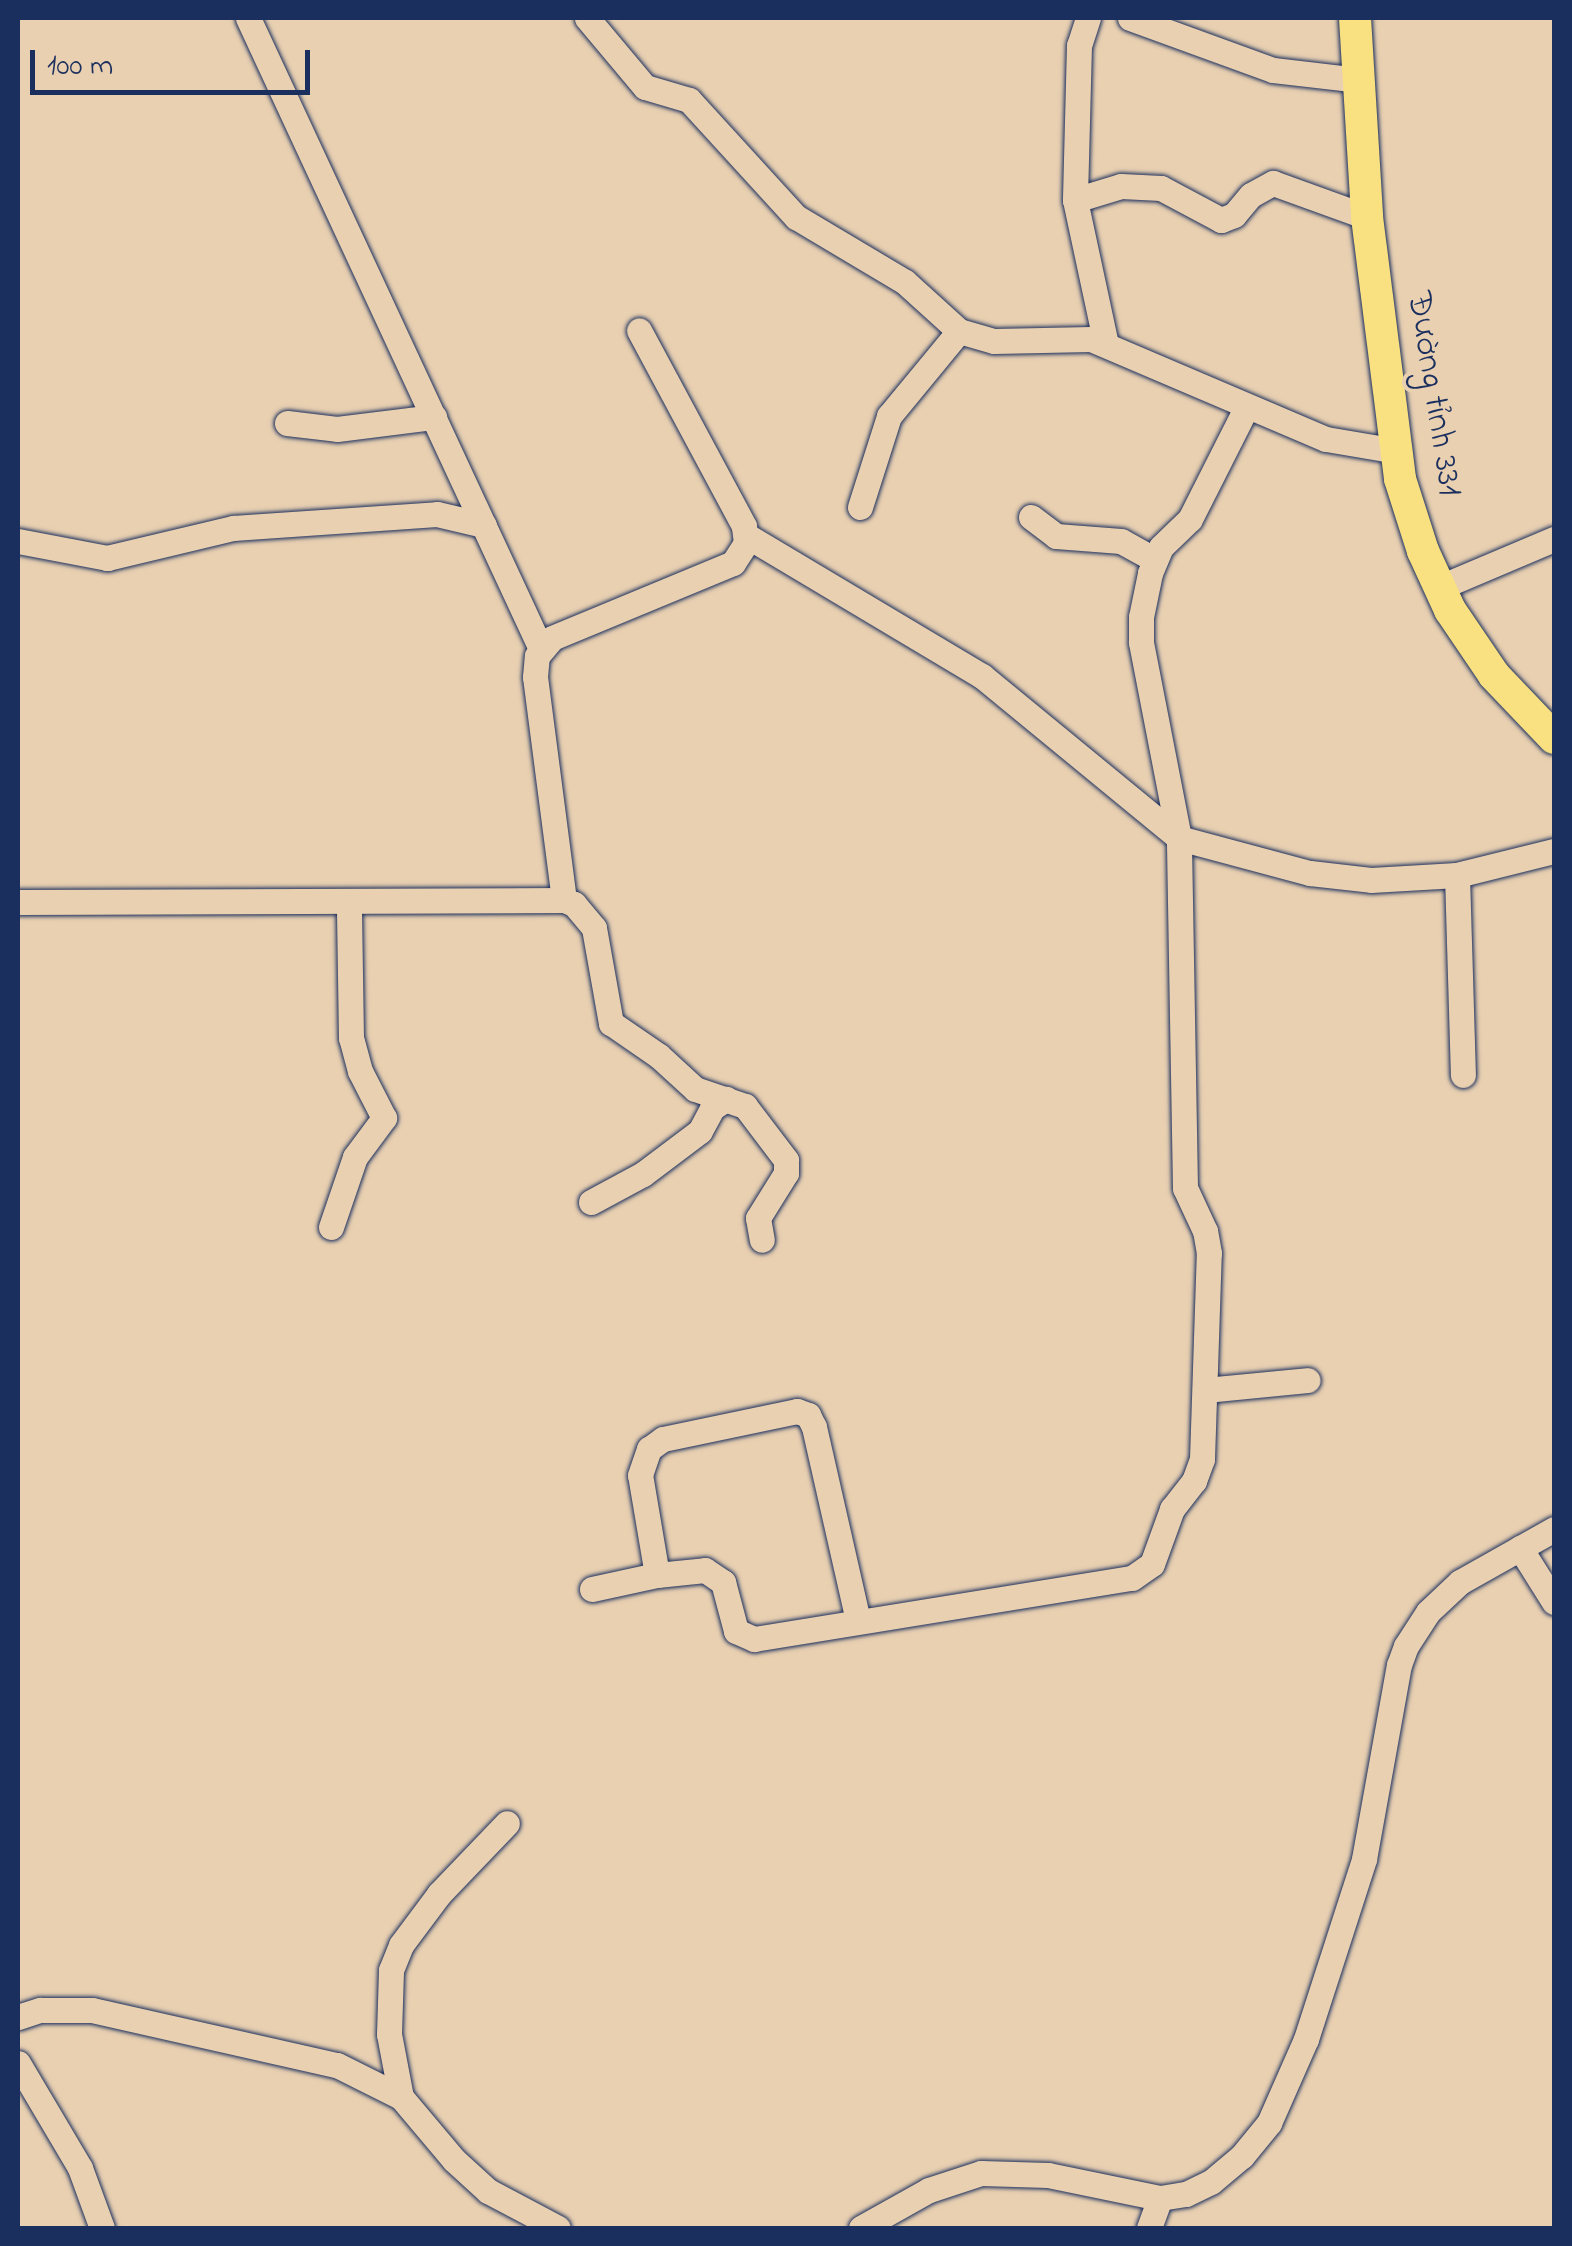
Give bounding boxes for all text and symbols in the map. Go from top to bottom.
scale bar [35,30,315,92]
text: 100 m [47,45,113,89]
street label: Đường tỉnh 331 [1396,289,1470,499]

